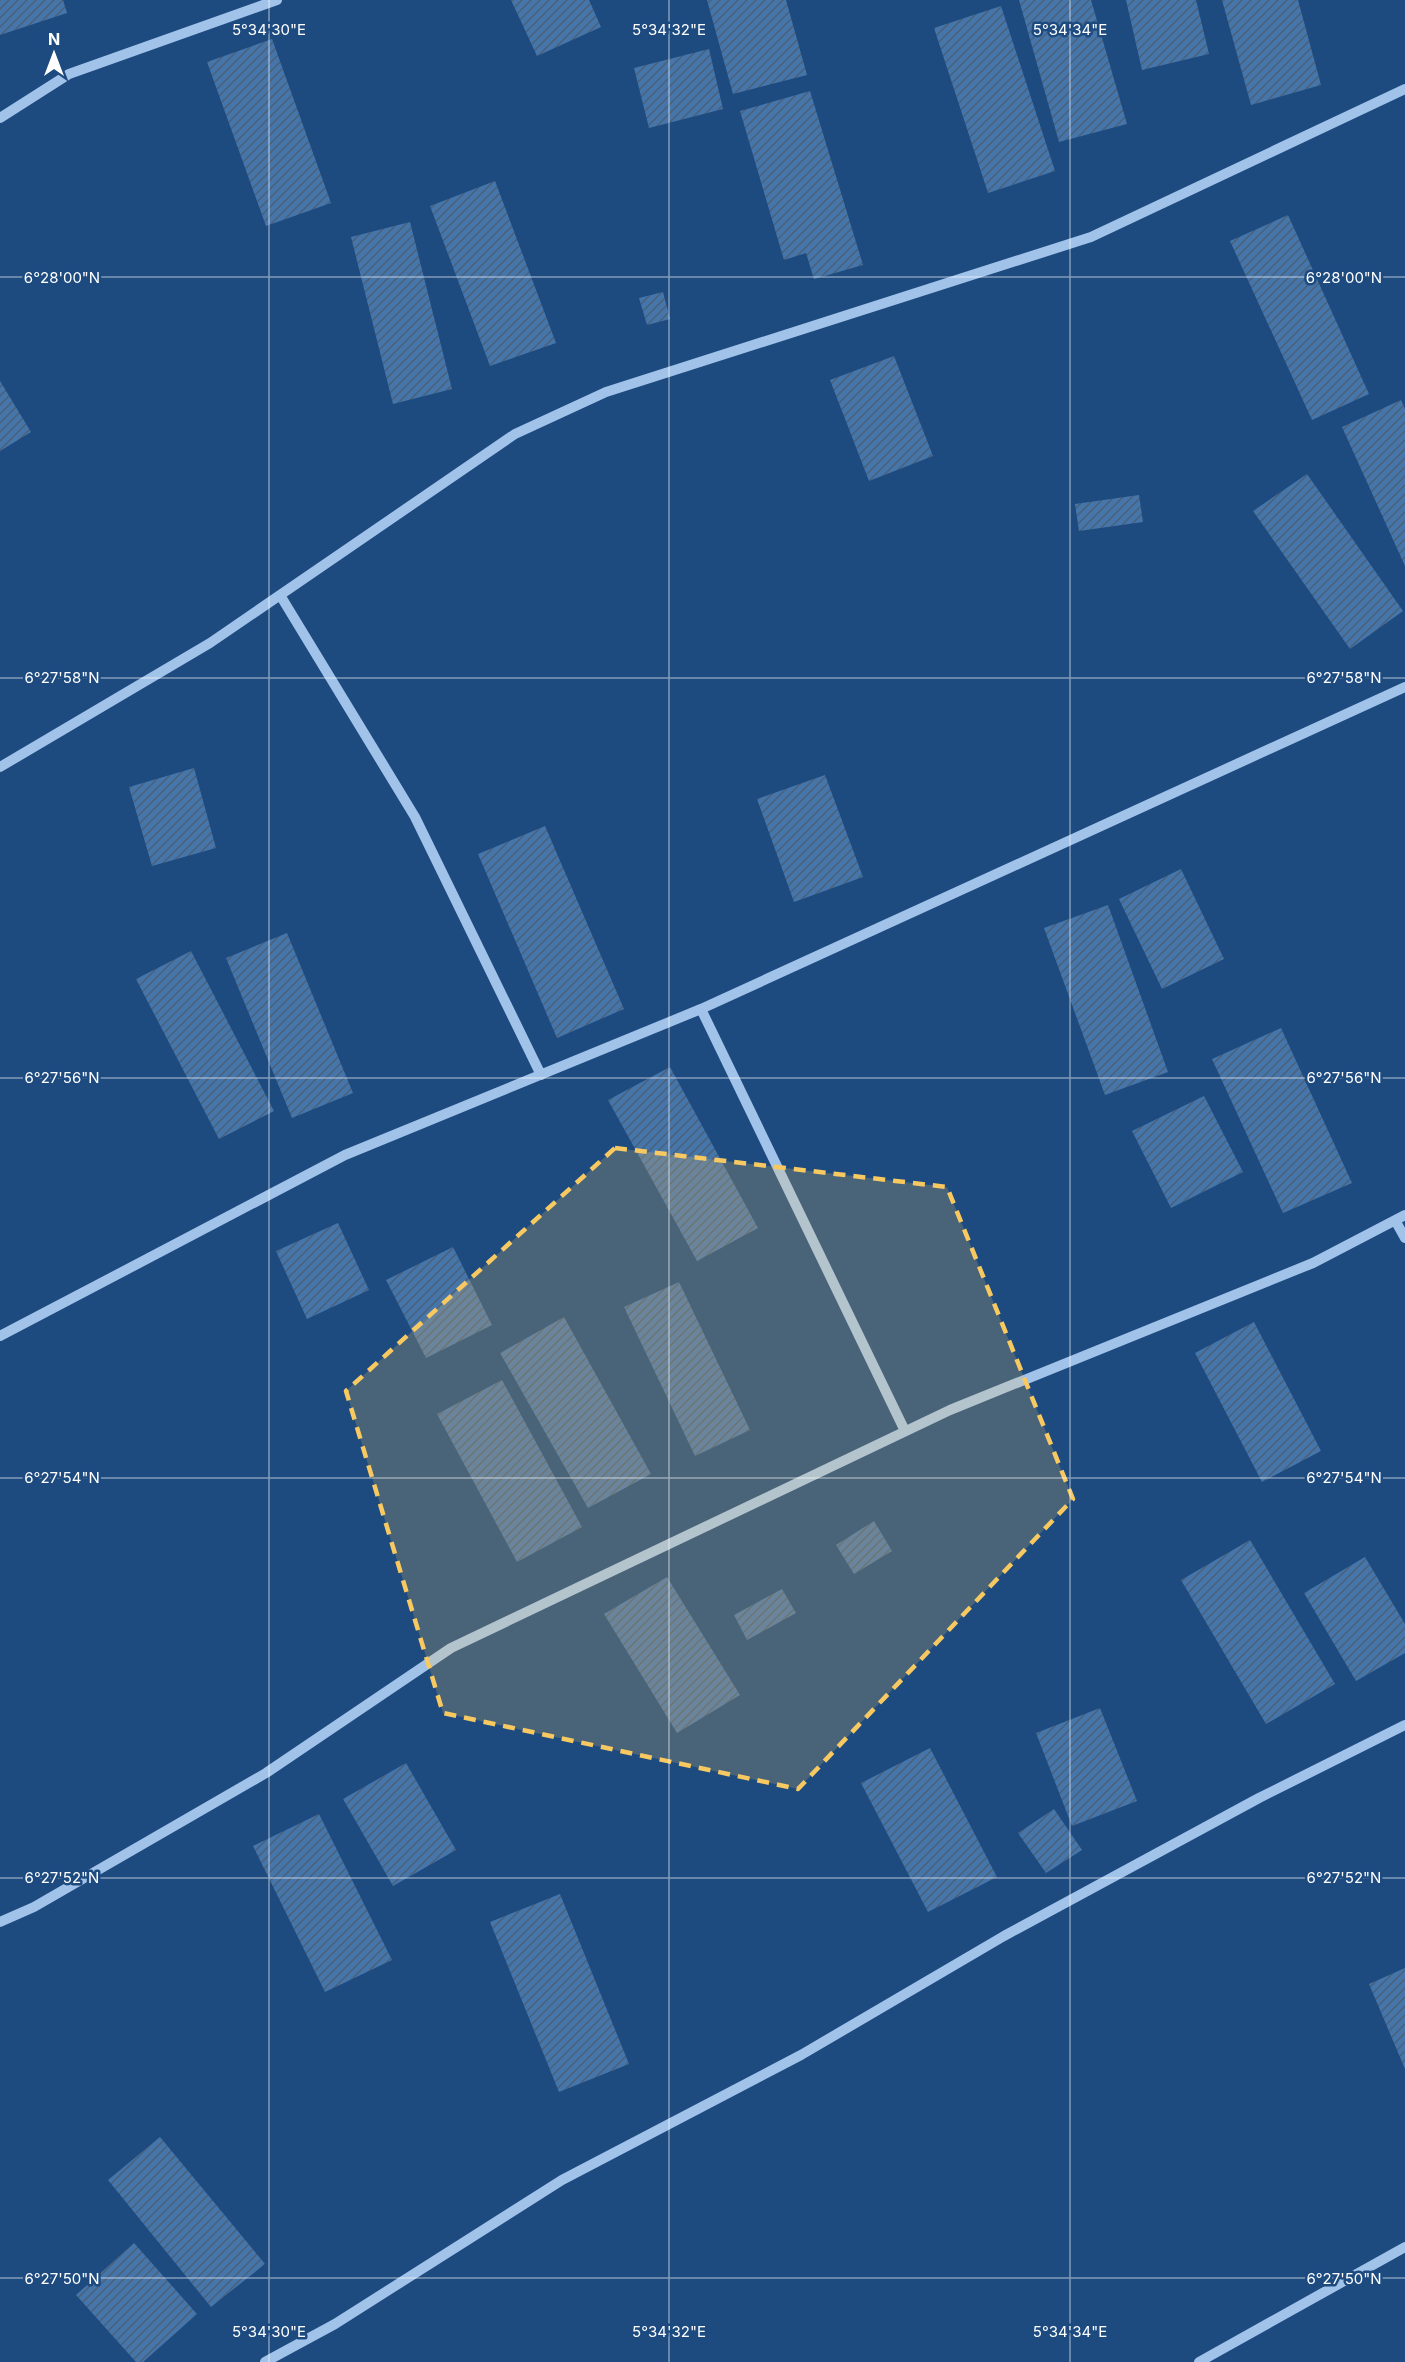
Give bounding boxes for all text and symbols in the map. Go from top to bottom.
text: 5°34'30"E [232,20,306,39]
text: 5°34'32"E [632,20,706,39]
text: 5°34'34"E [1033,20,1107,39]
north arrow [24,24,84,84]
text: N [48,29,60,49]
text: 6°28'00"N [24,268,100,287]
text: 6°28'00"N [1306,268,1382,287]
text: 6°27'58"N [25,668,99,687]
text: 6°27'58"N [1307,668,1381,687]
text: 6°27'56"N [25,1068,99,1087]
text: 6°27'56"N [1307,1068,1381,1087]
text: 6°27'54"N [24,1468,100,1487]
text: 6°27'54"N [1306,1468,1382,1487]
text: 6°27'52"N [25,1868,99,1887]
text: 6°27'52"N [1307,1868,1381,1887]
text: 6°27'50"N [24,2269,100,2288]
text: 6°27'50"N [1306,2269,1382,2288]
text: 5°34'30"E [232,2322,306,2341]
text: 5°34'32"E [632,2322,706,2341]
text: 5°34'34"E [1033,2322,1107,2341]

